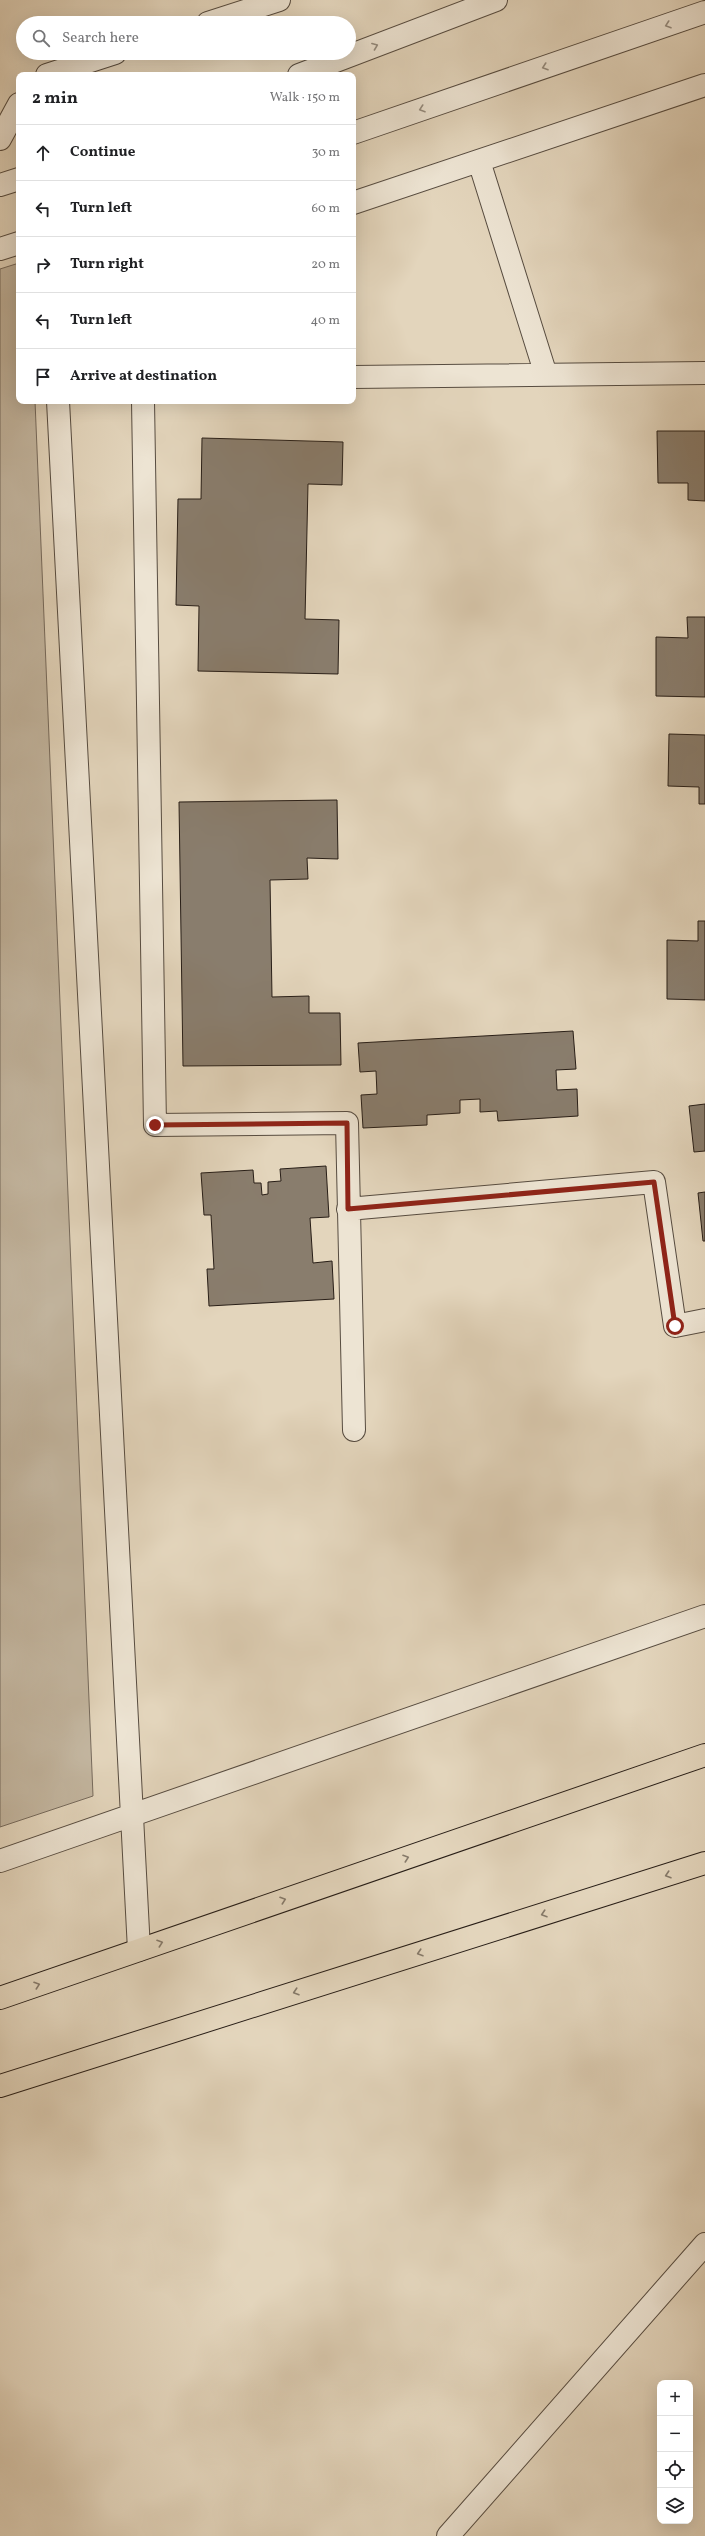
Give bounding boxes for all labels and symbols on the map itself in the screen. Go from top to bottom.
one-way arrow [665,20,672,28]
one-way arrow [371,43,378,51]
one-way arrow [542,62,549,70]
one-way arrow [419,104,426,113]
route end [146,1116,164,1134]
route start [666,1317,684,1335]
one-way arrow [402,1854,409,1863]
one-way arrow [664,1870,671,1879]
one-way arrow [279,1897,286,1905]
one-way arrow [541,1909,548,1918]
one-way arrow [156,1939,163,1947]
one-way arrow [417,1948,424,1957]
one-way arrow [33,1981,40,1990]
one-way arrow [293,1987,300,1996]

